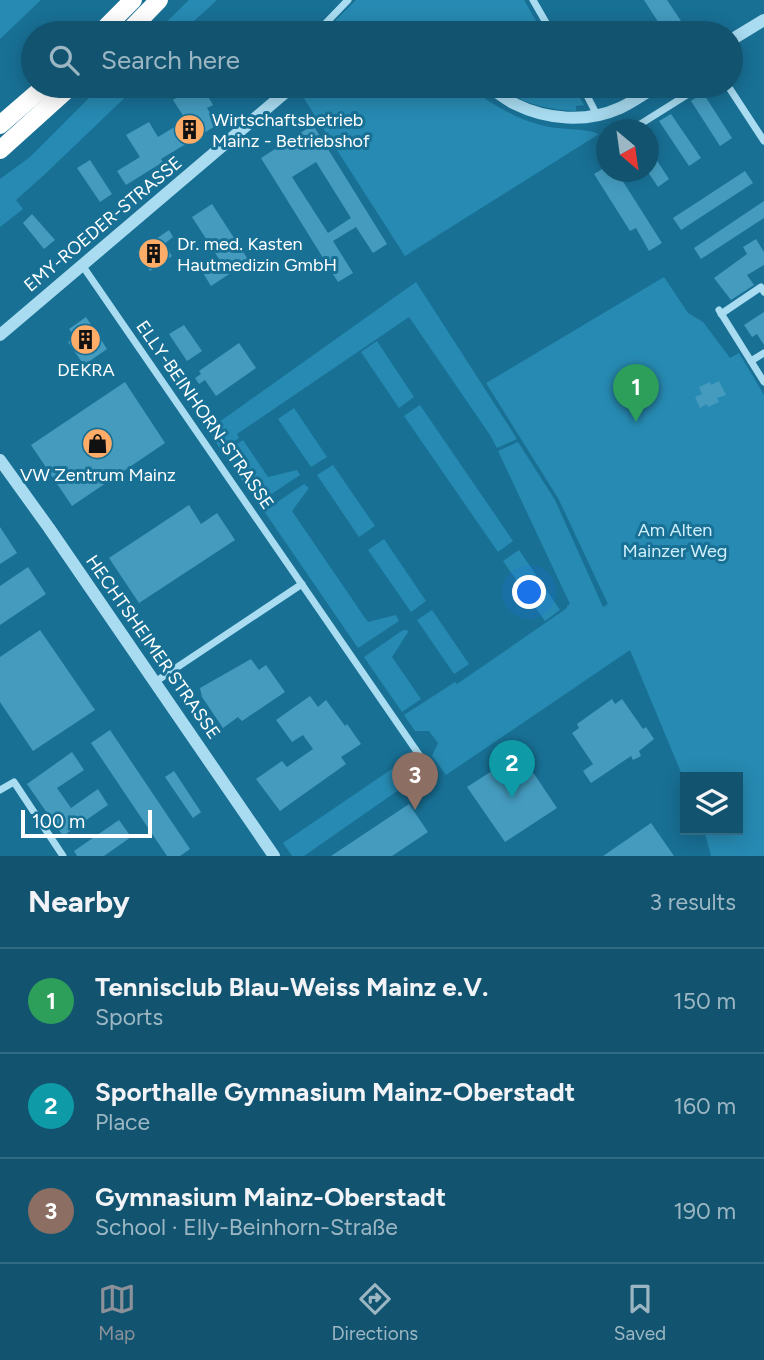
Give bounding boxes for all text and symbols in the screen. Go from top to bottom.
search box [21,21,743,98]
icon: search [45,41,83,79]
text: Search here [101,44,240,76]
place label: Wirtschaftsbetrieb Mainz - Betriebshof [212,109,370,152]
building icon: Wirtschaftsbetrieb Mainz - Betriebshof [172,113,206,147]
north arrow [596,119,659,182]
street label: EMY-ROEDER-STRASSE [20,152,186,296]
place label: Dr. med. Kasten Hautmedizin GmbH [177,233,337,276]
building icon: Dr. med. Kasten Hautmedizin GmbH [137,237,171,271]
street label: ELLY-BEINHORN-STRASSE [131,316,279,514]
building icon: DEKRA [69,323,103,357]
place label: DEKRA [57,359,115,381]
pin: 1 [613,364,659,422]
shop icon: VW Zentrum Mainz [81,427,115,461]
place label: VW Zentrum Mainz [20,464,176,486]
park label: Am Alten Mainzer Weg [623,519,727,562]
street label: HECHTSHEIMER STRASSE [81,551,225,743]
your location [512,575,546,609]
pin: 2 [489,740,535,798]
pin: 3 [392,752,438,810]
map controls [680,772,743,835]
button: layers [680,772,743,835]
scale bar [21,807,152,839]
text: 100 m [32,810,85,833]
text: Nearby [28,883,130,920]
text: 3 results [649,888,736,916]
text: Tennisclub Blau-Weiss Mainz e.V. [95,971,488,1003]
text: 1 [46,987,56,1015]
text: 150 m [673,987,736,1015]
text: Sports [95,1003,163,1031]
text: Sporthalle Gymnasium Mainz-Oberstadt [95,1076,575,1108]
text: 2 [44,1092,58,1120]
text: 160 m [673,1092,736,1120]
text: Place [95,1108,150,1136]
text: Gymnasium Mainz-Oberstadt [95,1181,446,1213]
text: 3 [45,1197,57,1225]
text: 190 m [673,1197,736,1225]
text: School · Elly-Beinhorn-Straße [95,1213,398,1241]
tab: Map [98,1280,136,1345]
tab: Directions [331,1280,418,1345]
tab: Saved [614,1280,666,1345]

